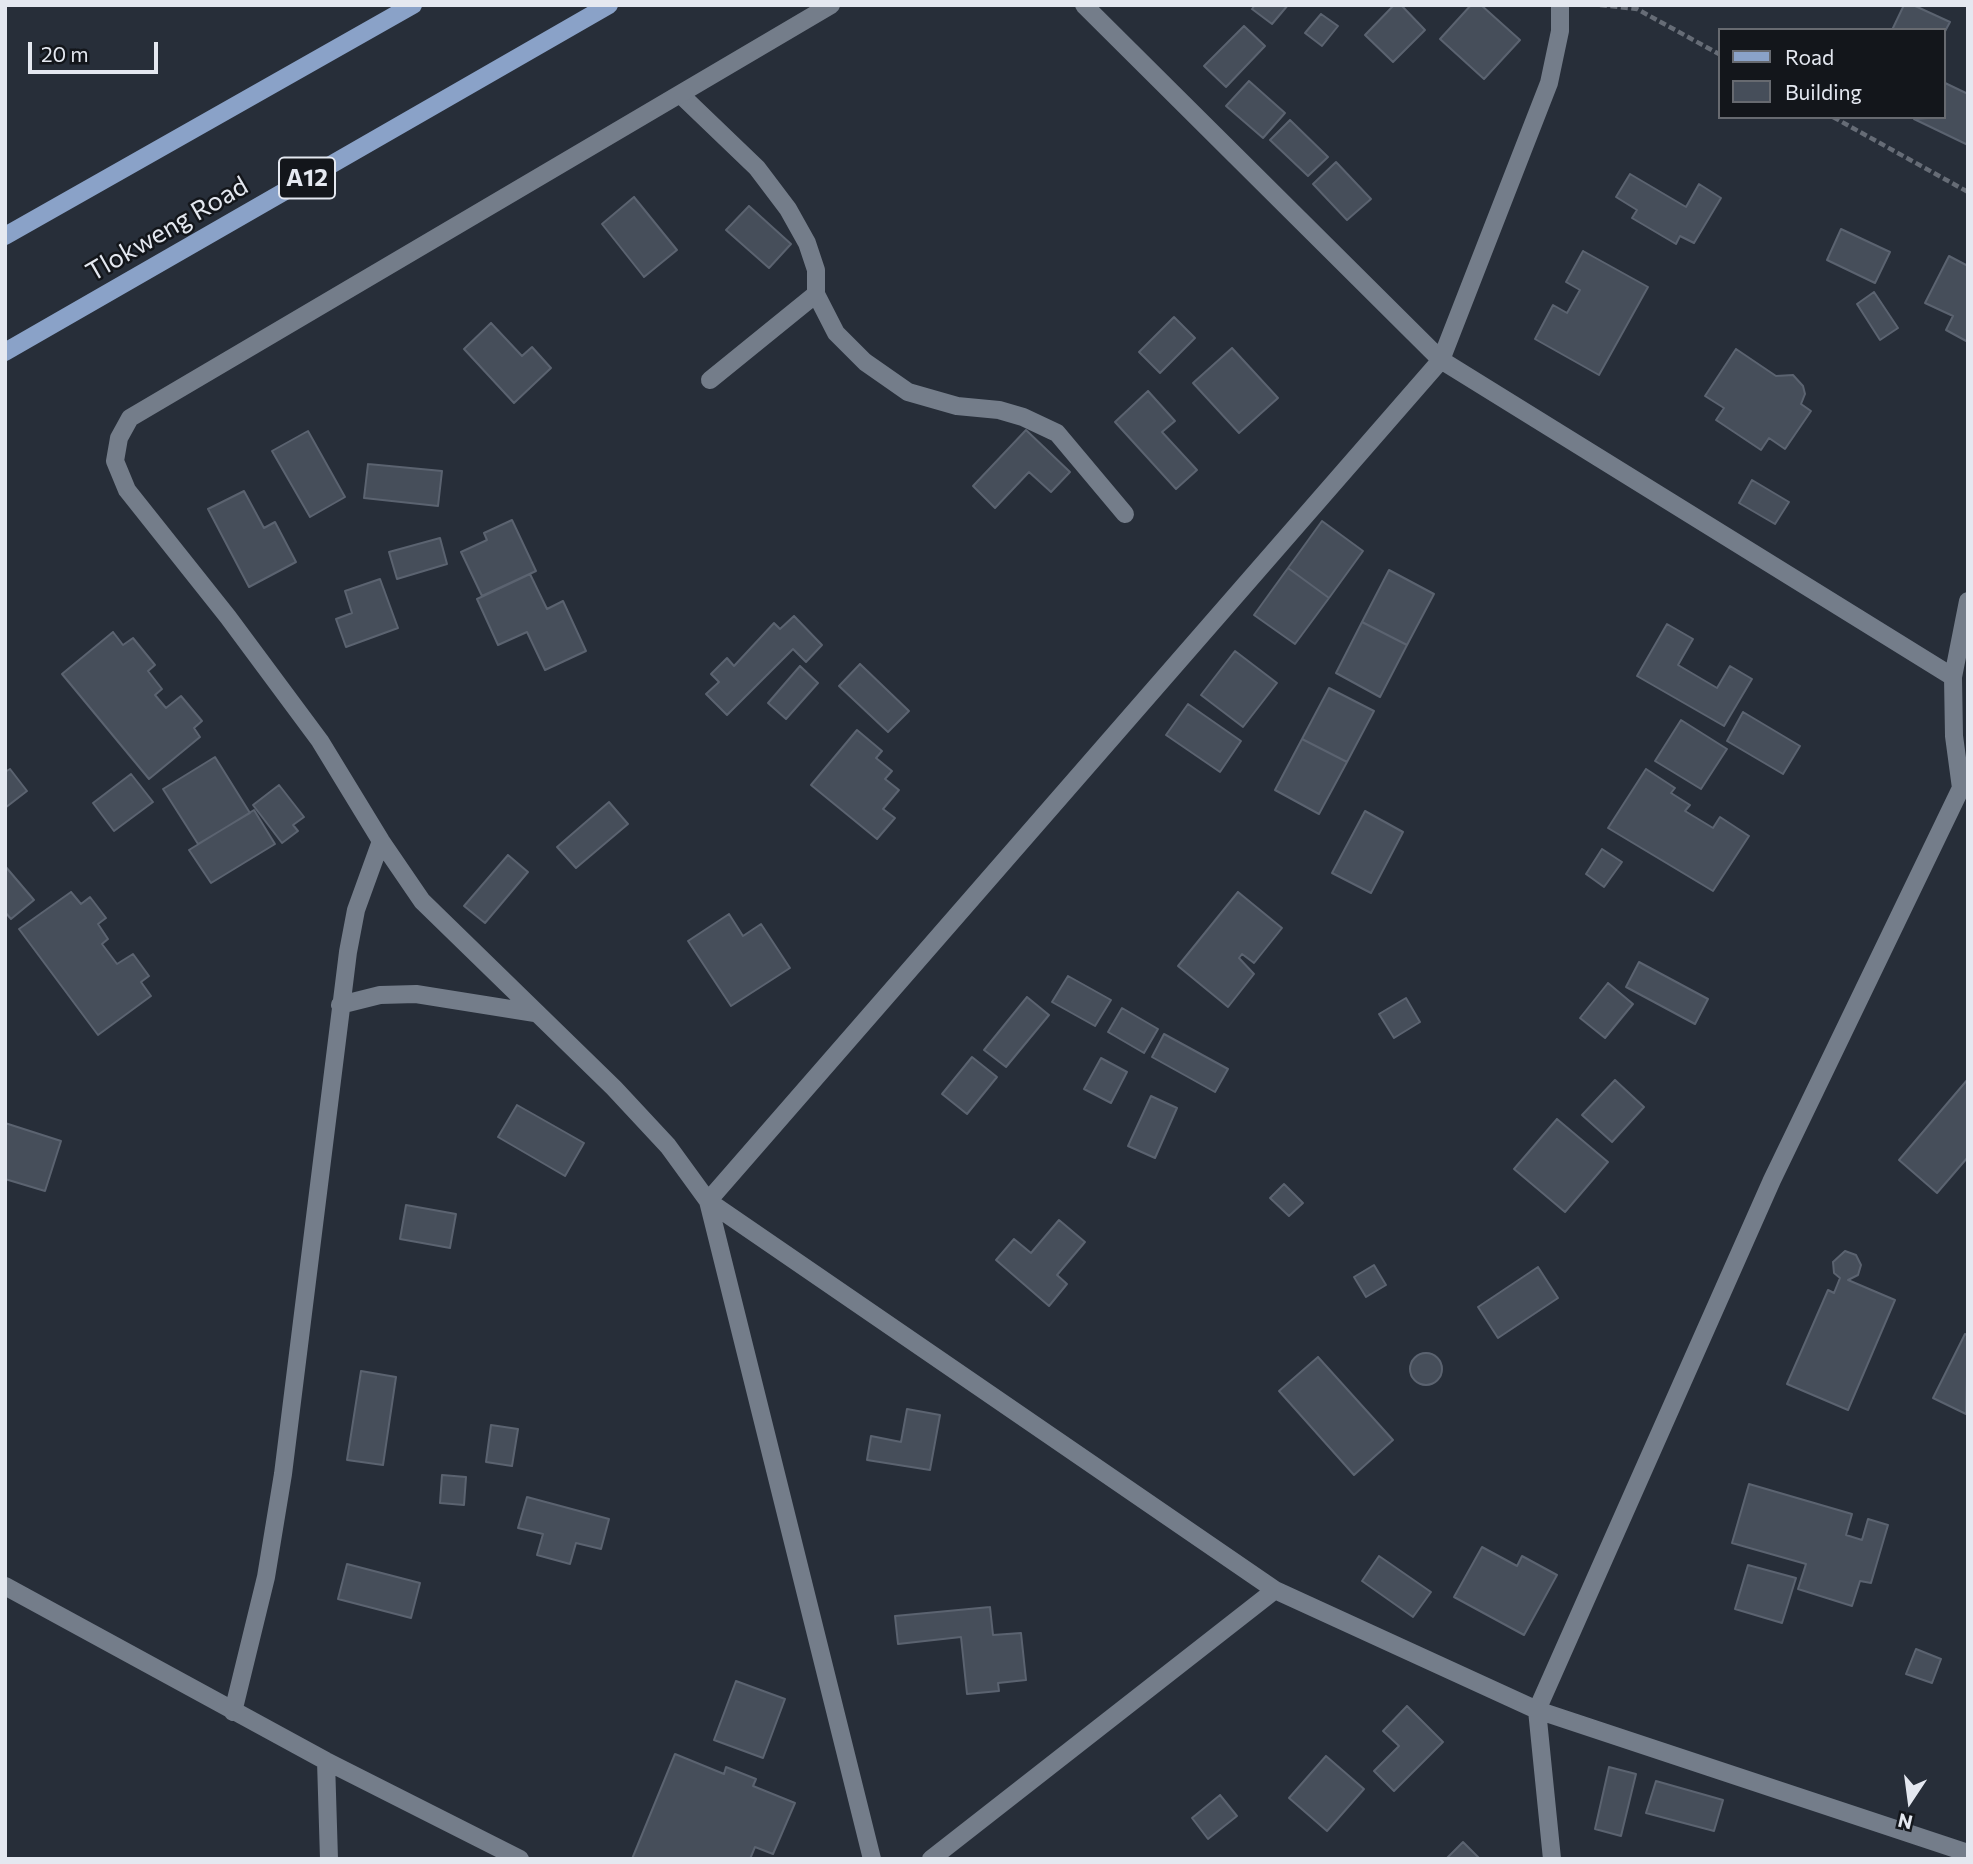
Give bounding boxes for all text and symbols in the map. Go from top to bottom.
scale bar [32,28,161,72]
legend [1717,28,1945,119]
text: 20 m [41,41,89,66]
text: Road [1785,44,1834,69]
text: Building [1785,79,1862,104]
road number: A12 [279,158,335,198]
street label: Tlokweng Road [81,170,253,288]
north arrow [1875,1766,1945,1836]
text: N [1896,1809,1915,1835]

